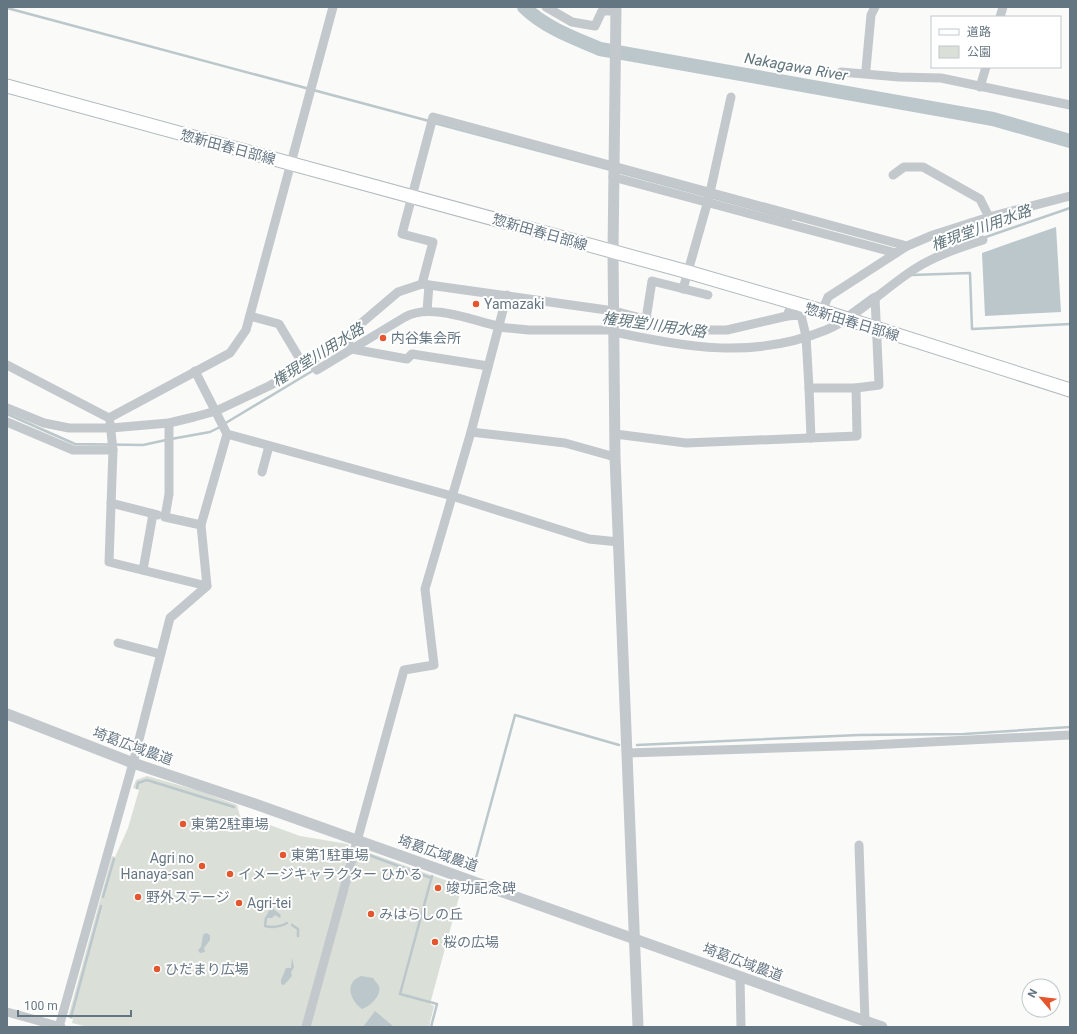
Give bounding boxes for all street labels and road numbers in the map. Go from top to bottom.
street label: 惣新田春日部線 [179,127,277,167]
street label: 惣新田春日部線 [491,211,589,253]
street label: 惣新田春日部線 [803,300,901,344]
street label: 埼葛広域農道 [91,724,175,768]
street label: 埼葛広域農道 [396,832,480,874]
street label: 埼葛広域農道 [701,940,785,984]

